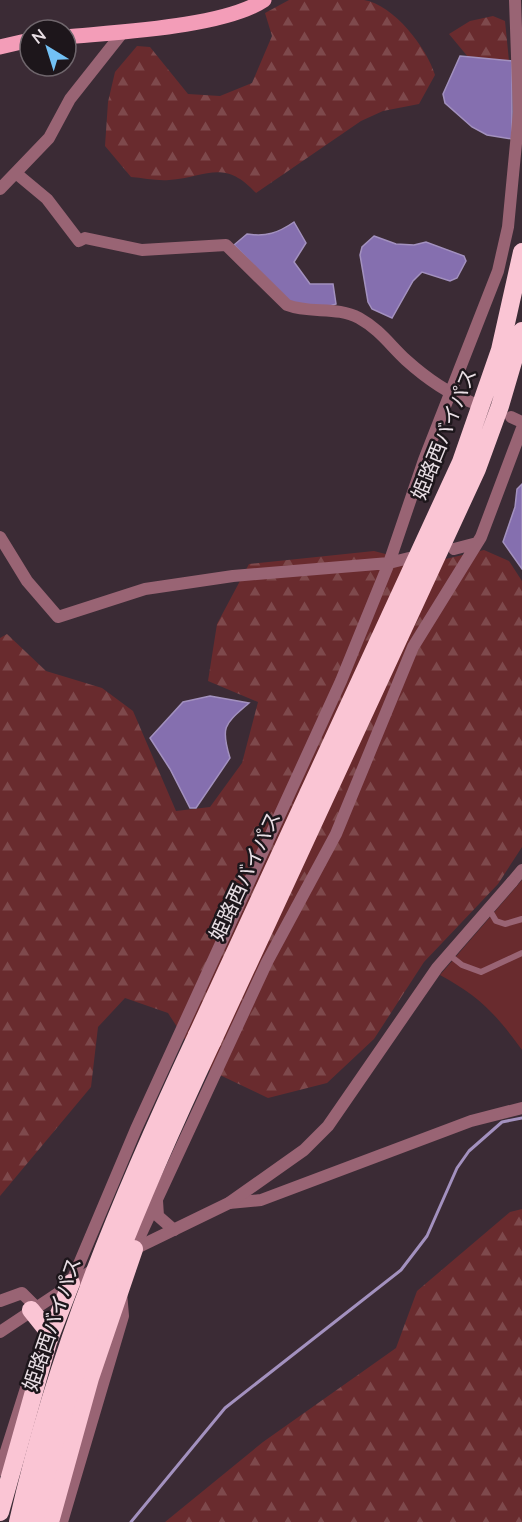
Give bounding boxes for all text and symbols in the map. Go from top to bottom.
north arrow [18,18,78,78]
text: N [28,25,49,47]
street label: 姫路西バイパス [406,364,480,503]
street label: 姫路西バイパス [204,807,284,944]
street label: 姫路西バイパス [17,1254,85,1394]

